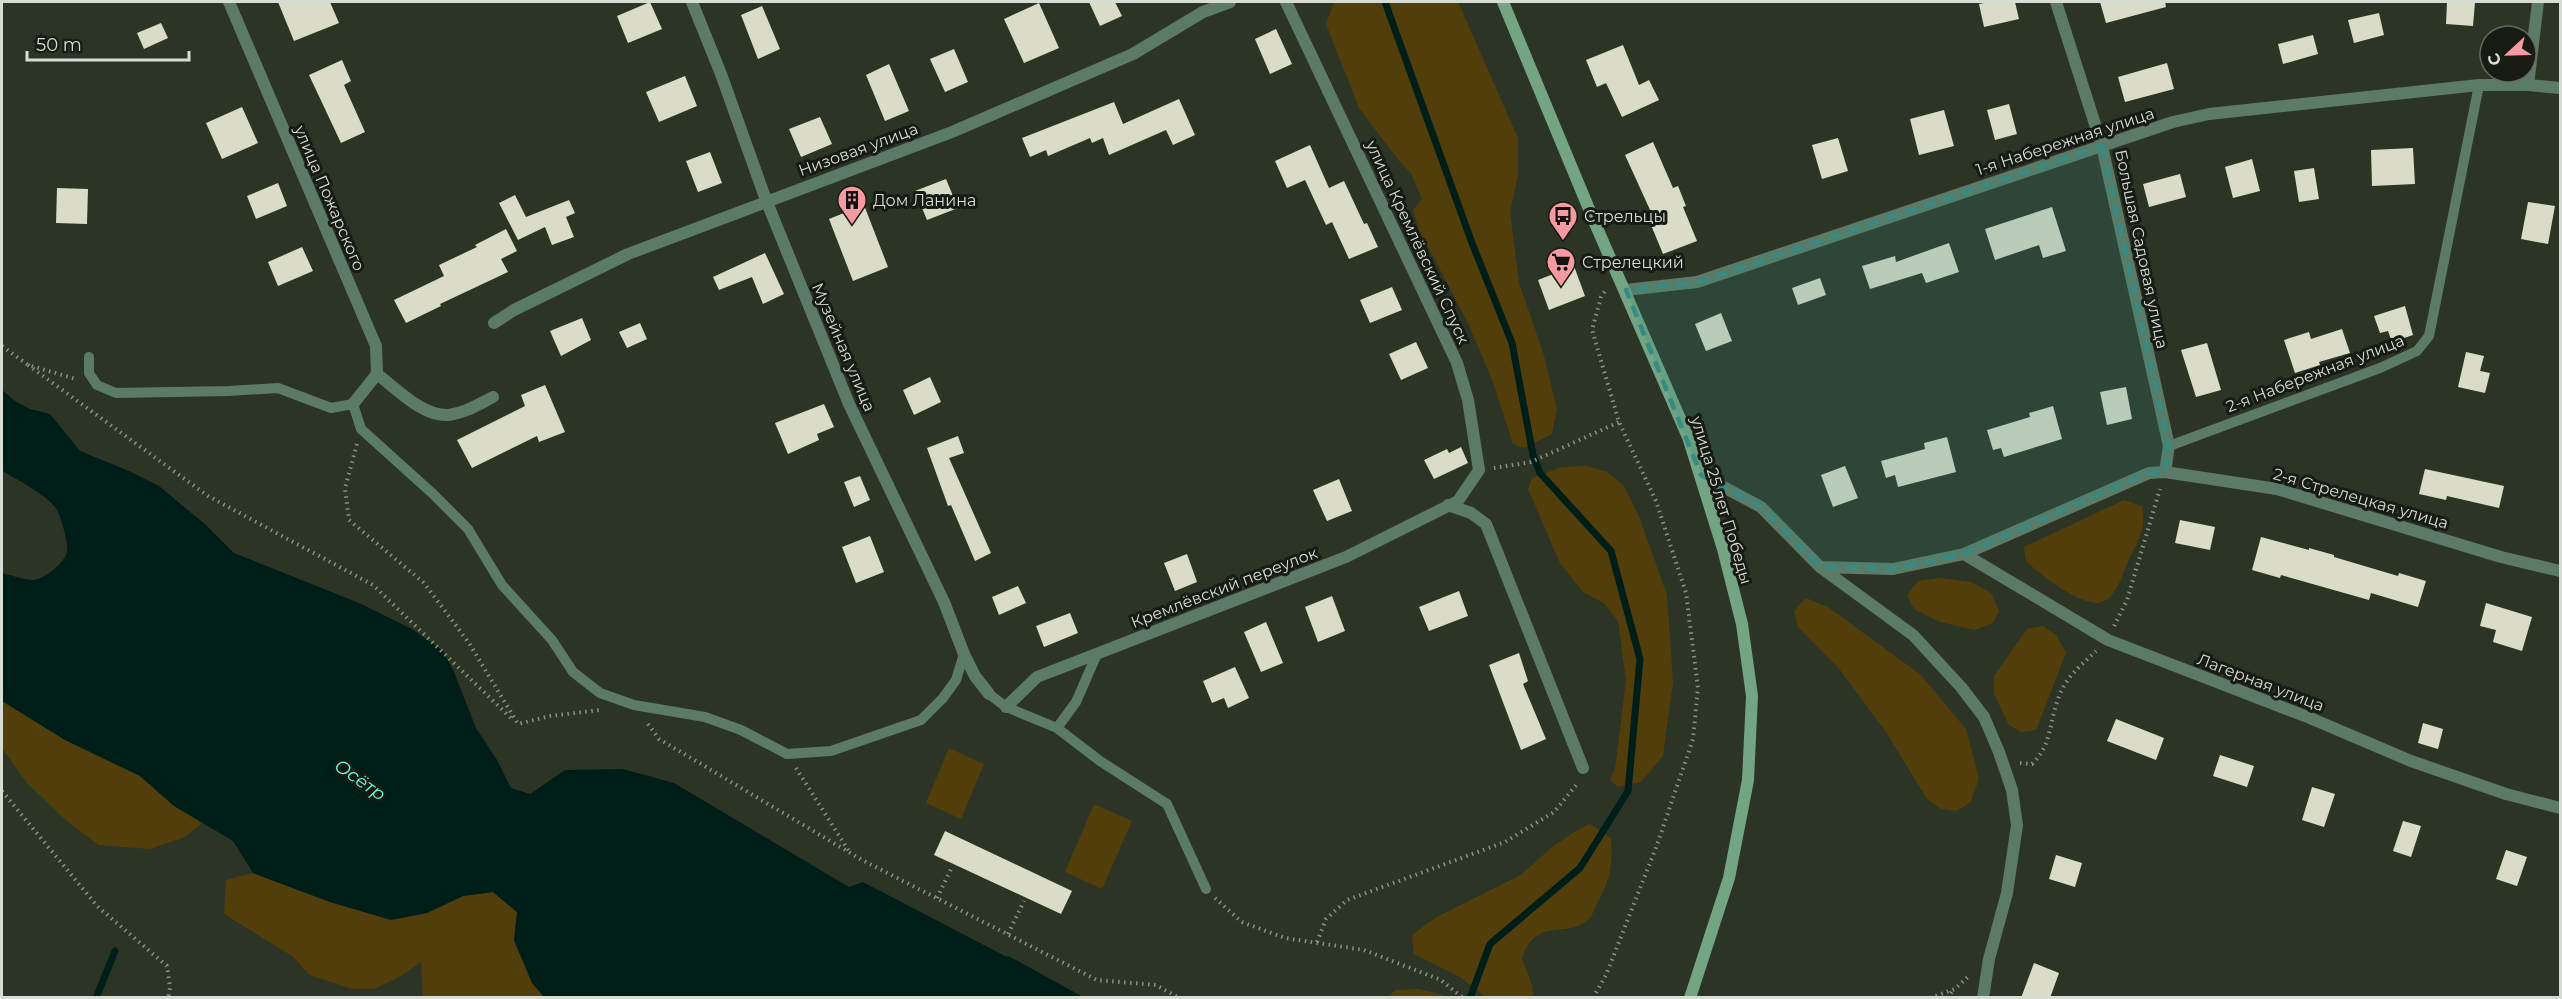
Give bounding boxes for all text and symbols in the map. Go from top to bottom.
scale bar [27,24,189,62]
north arrow [2478,24,2538,84]
text: 50 m [36,34,82,56]
text: С [2483,50,2506,68]
street label: 1-я Набережная улица [1974,104,2157,179]
street label: Низовая улица [796,119,921,180]
street label: улица Пожарского [290,122,369,274]
street label: улица Кремлёвский Спуск [1362,137,1473,348]
street label: Большая Садовая улица [2111,148,2172,350]
building icon: Дом Ланина [836,184,868,226]
place label: Дом Ланина [873,191,976,210]
bus stop icon: Стрельцы [1547,200,1579,242]
place label: Стрельцы [1584,207,1666,226]
supermarket icon: Стрелецкий [1545,246,1577,288]
place label: Стрелецкий [1582,253,1684,272]
street label: Музейная улица [808,280,879,414]
street label: 2-я Набережная улица [2223,331,2407,416]
street label: улица 25 лет Победы [1687,413,1756,586]
street label: 2-я Стрелецкая улица [2271,464,2451,533]
street label: Кремлёвский переулок [1128,543,1321,632]
street label: Лагерная улица [2195,650,2327,715]
water label: Осётр [330,755,390,805]

